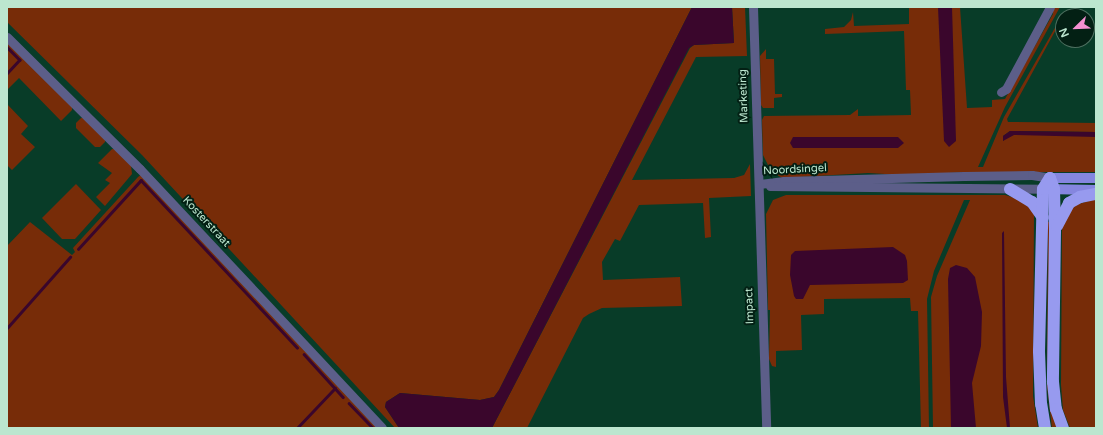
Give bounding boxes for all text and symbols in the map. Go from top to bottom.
north arrow [1055,8,1095,48]
text: N [1057,26,1072,39]
street label: Marketing [736,69,752,123]
street label: Noordsingel [763,162,827,178]
street label: Kosterstraat [179,194,233,250]
street label: Impact [743,288,757,324]

